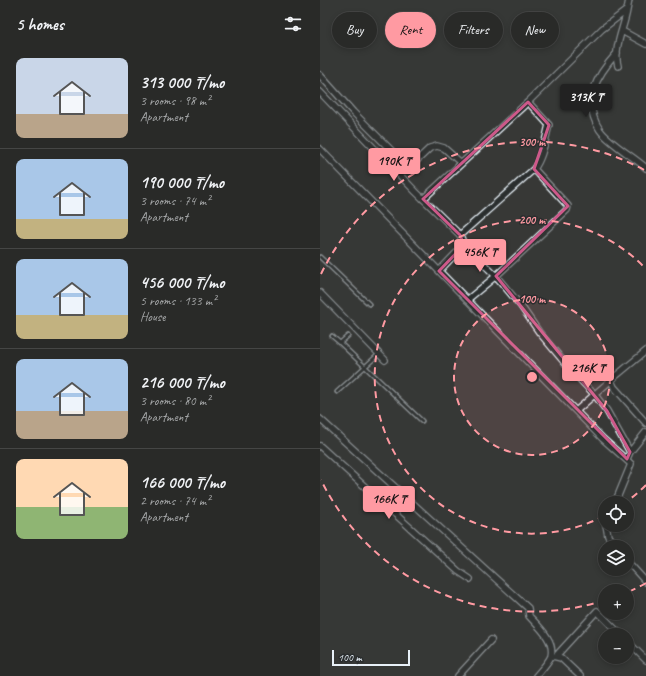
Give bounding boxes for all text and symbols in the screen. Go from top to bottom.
chip: Buy [332,12,377,48]
chip: Rent [385,12,436,48]
chip: Filters [444,12,503,48]
chip: New [511,12,559,48]
icon: filters [282,13,304,35]
text: 5 homes [16,14,64,35]
text: 313 000 ₸/mo [140,72,224,93]
icon: home [48,74,96,122]
pin: 313K ₸ [553,84,619,118]
text: 313K ₸ [569,89,603,105]
text: 3 rooms · 98 m² [140,93,210,109]
text: Apartment [140,109,188,125]
text: 300 m [519,134,546,150]
pin: 190K ₸ [361,148,427,182]
text: 190K ₸ [377,153,411,169]
text: 190 000 ₸/mo [140,172,224,193]
icon: home [48,175,96,223]
text: 3 rooms · 74 m² [140,193,210,209]
text: Apartment [140,209,188,225]
text: 200 m [519,212,546,228]
pin: 456K ₸ [447,239,513,273]
text: 456K ₸ [463,244,497,260]
text: 456 000 ₸/mo [140,272,224,293]
icon: home [48,275,96,323]
text: 100 m [519,291,546,307]
text: 5 rooms · 133 m² [140,293,216,309]
text: House [140,309,165,325]
pin: 216K ₸ [555,355,621,389]
text: 216K ₸ [571,360,605,376]
centre of rings [525,370,539,384]
text: 216 000 ₸/mo [140,372,225,393]
icon: home [48,375,96,423]
text: 3 rooms · 80 m² [140,393,210,409]
text: Apartment [140,409,188,425]
text: 166 000 ₸/mo [140,472,225,493]
icon: home [48,475,96,523]
pin: 166K ₸ [356,486,422,520]
text: 166K ₸ [372,491,406,507]
text: 2 rooms · 74 m² [140,493,210,509]
map controls [598,496,634,664]
button: locate [598,496,634,532]
text: Apartment [140,509,188,525]
button: layers [598,540,634,576]
button: + [598,584,634,620]
button: − [598,628,634,664]
scale bar [332,648,410,667]
text: 100 m [338,650,362,664]

